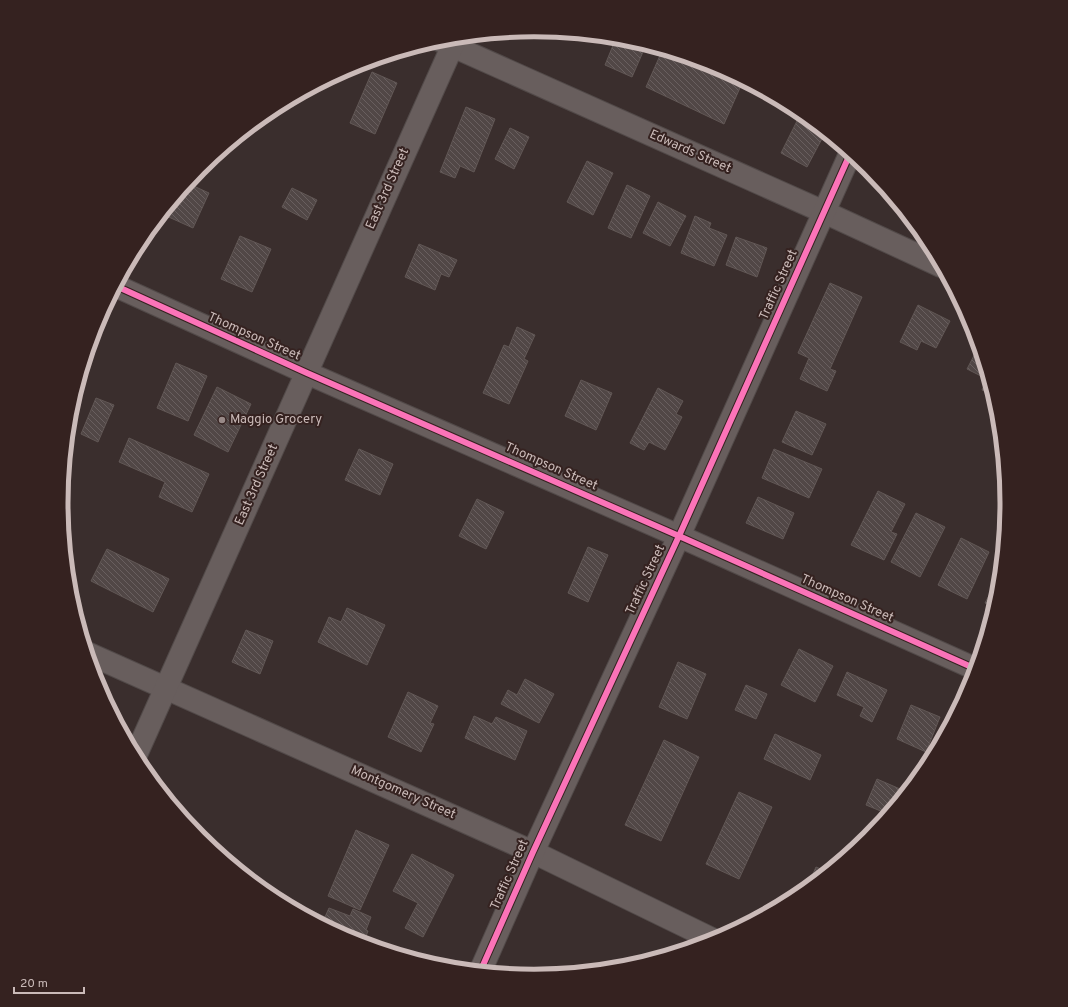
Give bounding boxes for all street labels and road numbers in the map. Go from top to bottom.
street label: Edwards Street [647,127,733,177]
street label: East 3rd Street [363,146,413,232]
street label: Traffic Street [756,247,802,323]
street label: Thompson Street [205,309,303,365]
street label: Thompson Street [502,439,600,495]
street label: East 3rd Street [232,442,282,528]
street label: Traffic Street [623,542,669,618]
street label: Thompson Street [798,571,896,627]
street label: Montgomery Street [348,763,458,823]
street label: Traffic Street [487,837,533,913]

